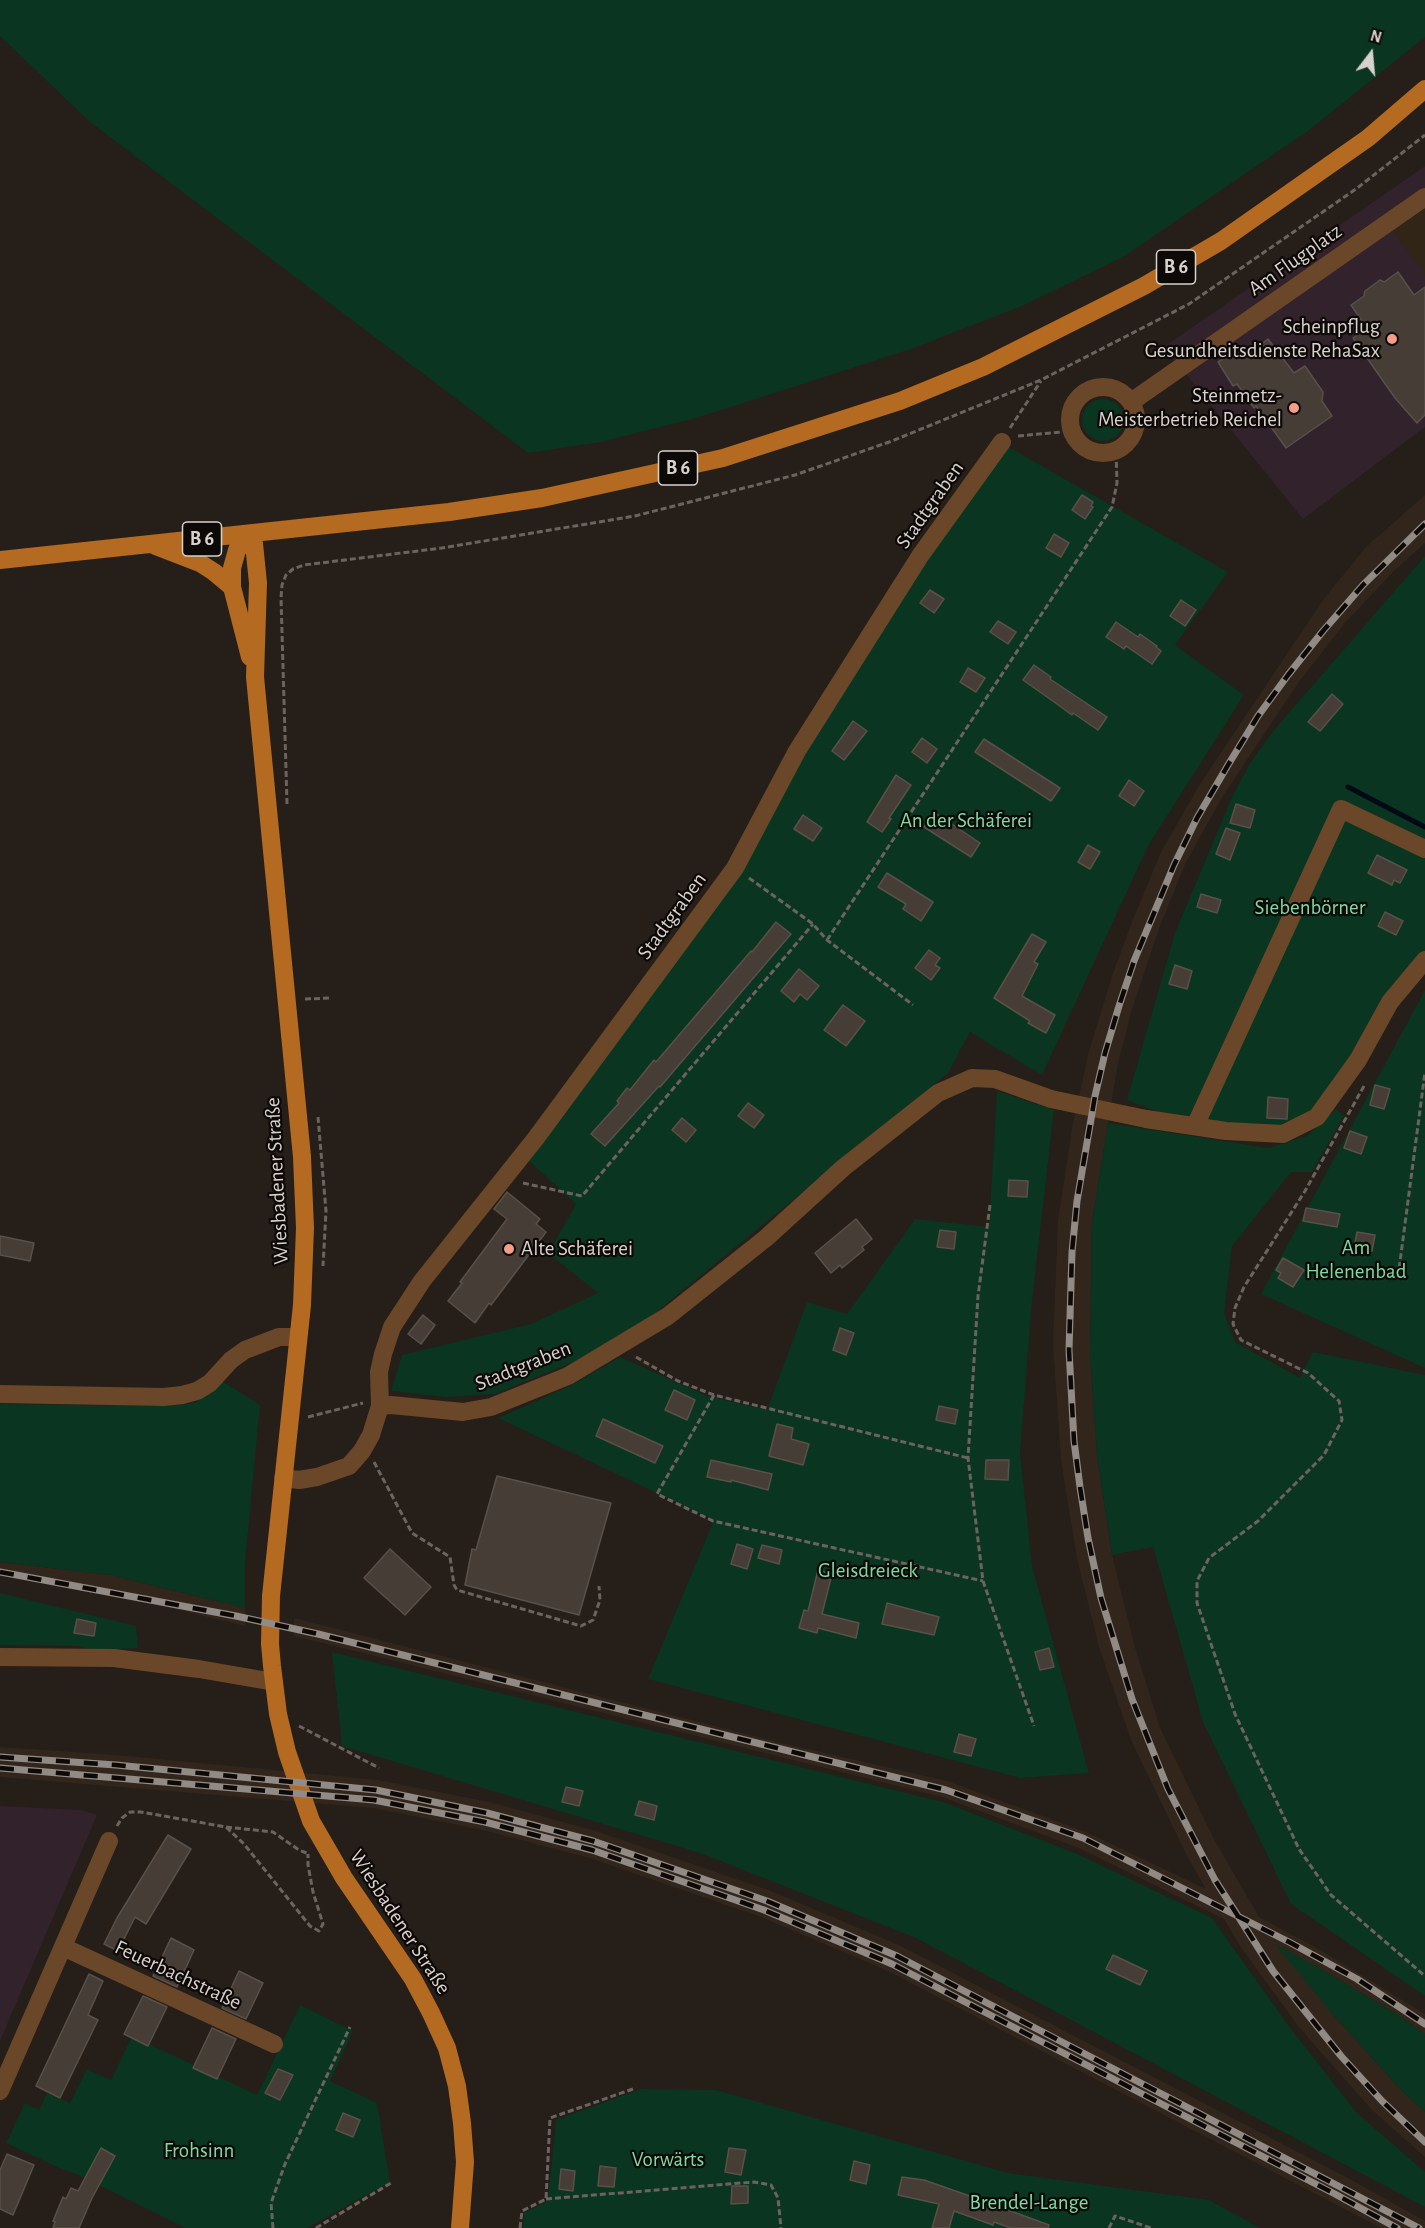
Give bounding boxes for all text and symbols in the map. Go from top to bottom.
north arrow [1341,24,1401,84]
text: N [1368,27,1384,46]
street label: Am Flugplatz [1243,219,1347,301]
road number: B 6 [1156,250,1196,284]
place label: Scheinpflug Gesundheitsdienste RehaSax [1145,314,1380,364]
marker: Scheinpflug Gesundheitsdienste RehaSax [1385,332,1399,346]
place label: Steinmetz- Meisterbetrieb Reichel [1098,383,1282,433]
marker: Steinmetz- Meisterbetrieb Reichel [1287,401,1301,415]
road number: B 6 [658,451,698,485]
street label: Stadtgraben [891,456,969,554]
road number: B 6 [182,522,222,556]
park label: An der Schäferei [900,808,1032,834]
street label: Stadtgraben [632,868,712,964]
park label: Siebenbörner [1255,895,1365,921]
street label: Wiesbadener Straße [260,1097,294,1265]
park label: Am Helenenbad [1305,1235,1407,1285]
place label: Alte Schäferei [521,1236,633,1262]
marker: Alte Schäferei [502,1242,516,1256]
street label: Stadtgraben [471,1335,575,1397]
park label: Gleisdreieck [818,1558,918,1584]
street label: Wiesbadener Straße [344,1845,456,1999]
street label: Feuerbachstraße [111,1935,245,2015]
park label: Frohsinn [164,2138,234,2164]
park label: Vorwärts [632,2147,704,2173]
park label: Brendel-Lange [970,2190,1088,2216]

